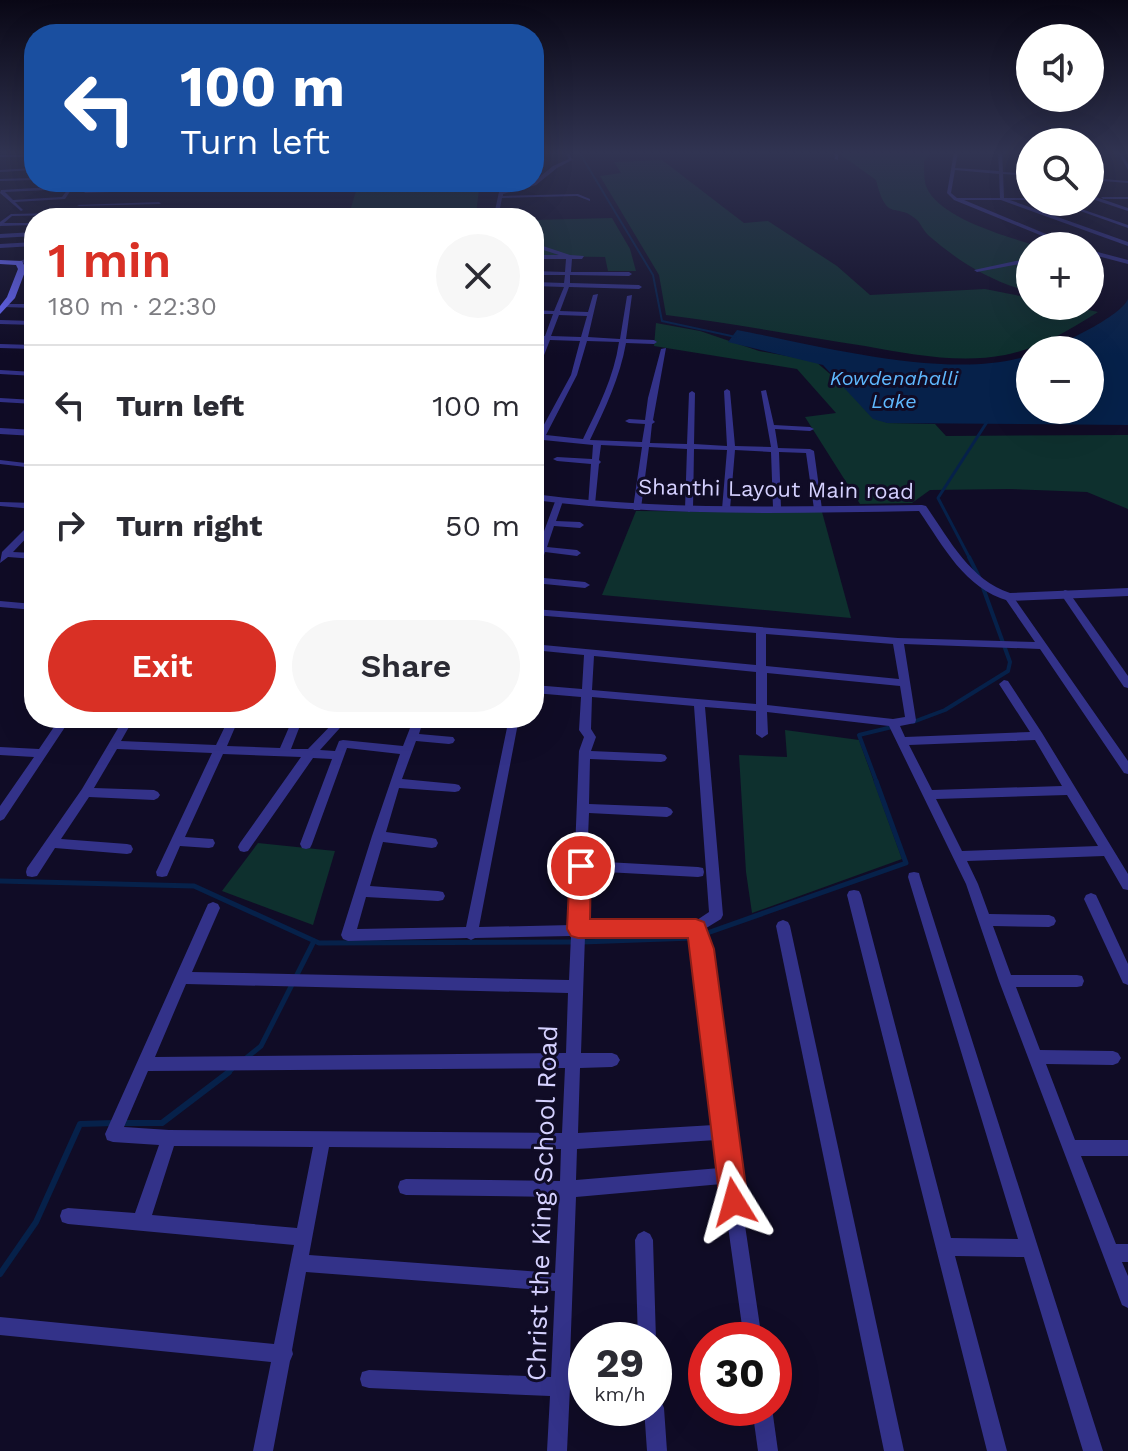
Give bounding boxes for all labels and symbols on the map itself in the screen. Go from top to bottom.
water label: Kowdenahalli Lake [830,366,959,413]
street label: Shanthi Layout Main road [638,474,914,504]
pin [547,832,615,900]
street label: Christ the King School Road [521,1025,563,1381]
position arrow [692,1160,776,1244]
speed limit sign: 30 [688,1322,792,1426]

